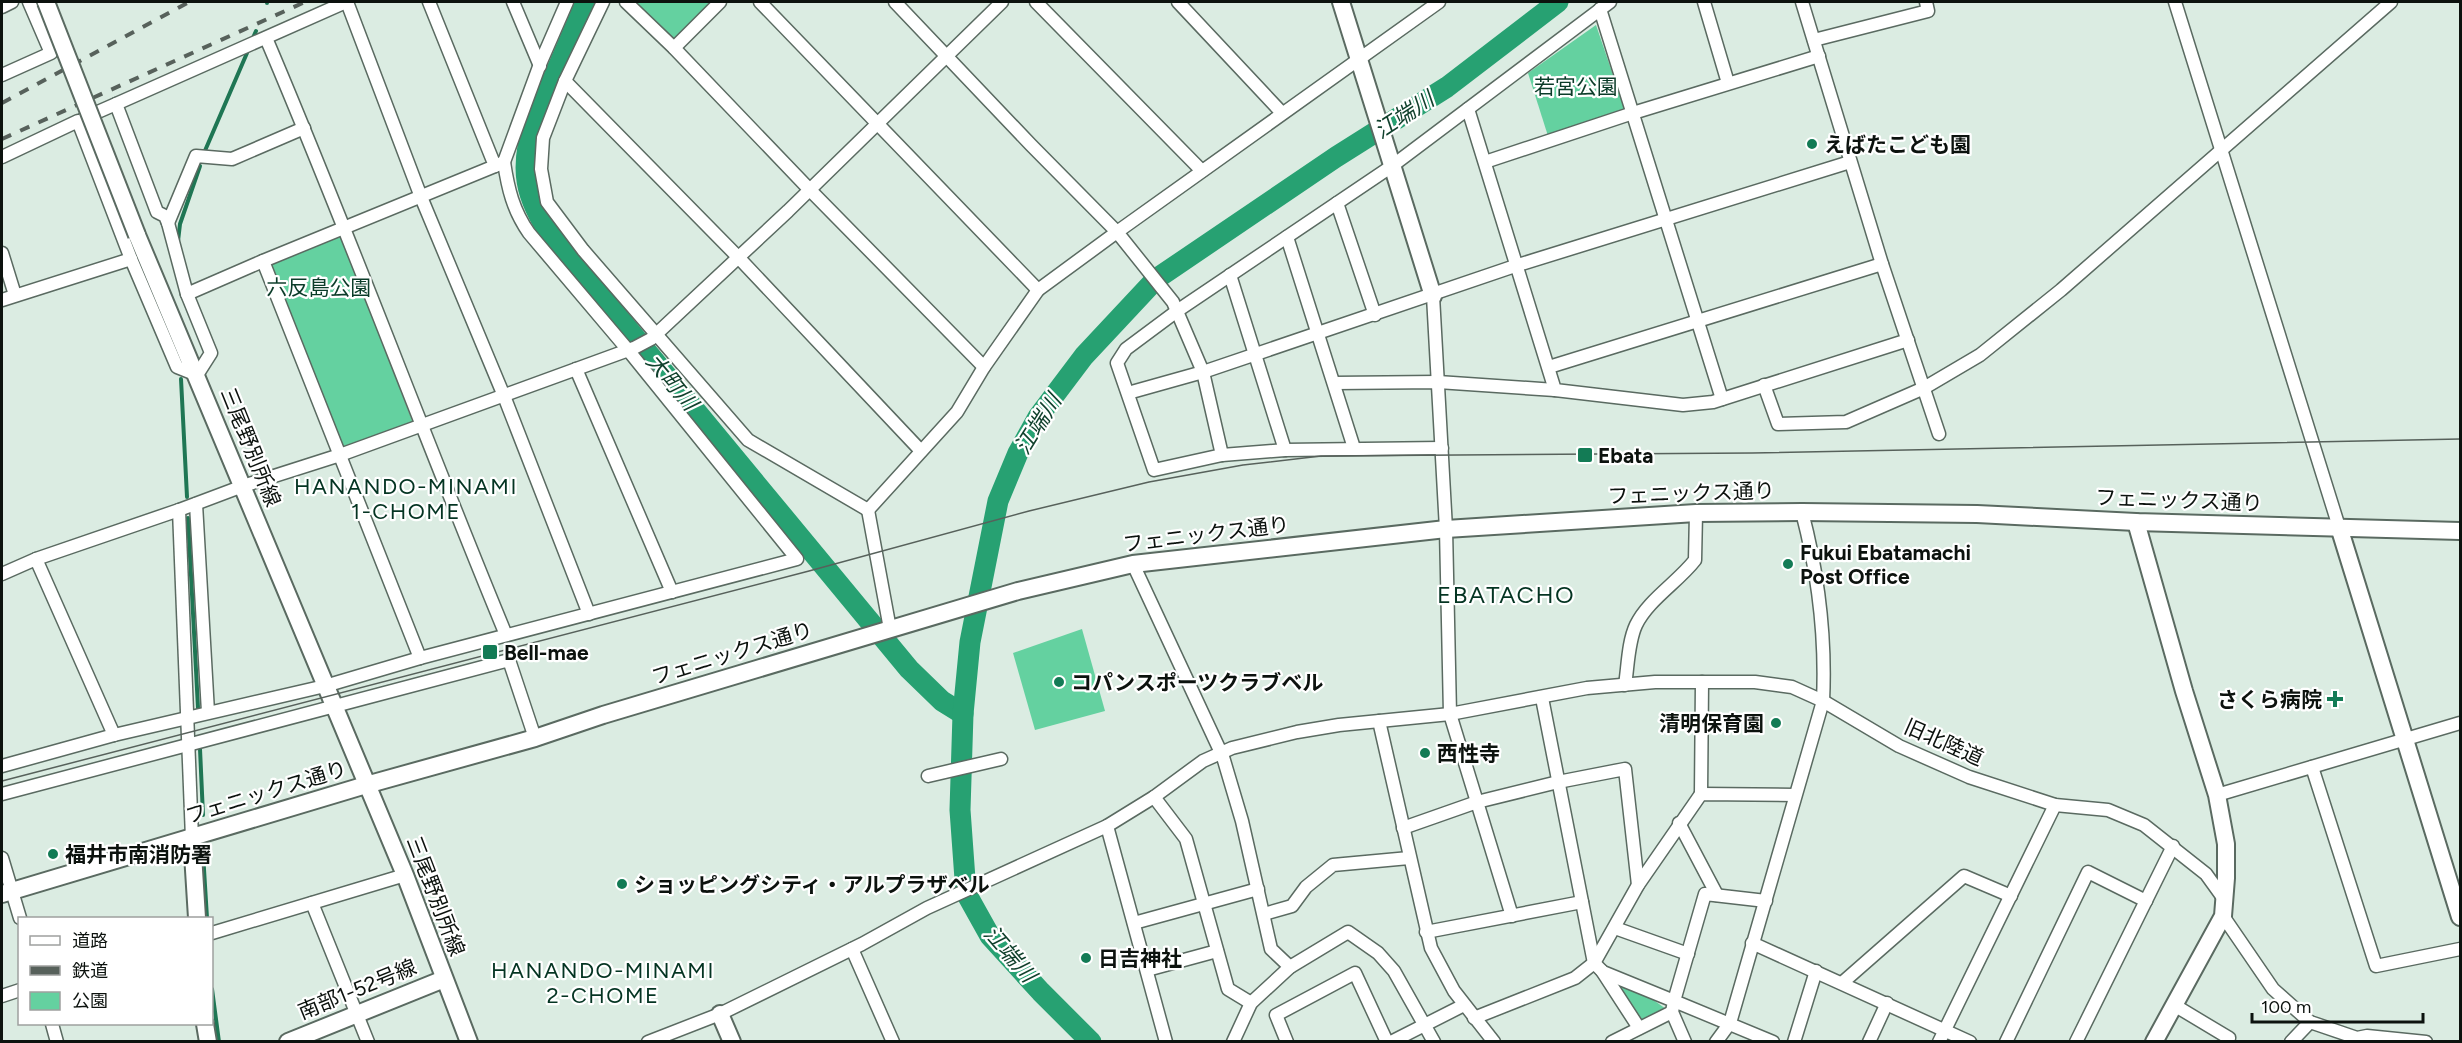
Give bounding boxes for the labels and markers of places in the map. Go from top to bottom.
place label: えばたこども園 [1824,132,1971,157]
marker: えばたこども園 [1805,137,1819,151]
place label: Ebata [1598,443,1654,468]
marker: Ebata [1576,446,1594,464]
place label: Fukui Ebatamachi Post Office [1800,540,1971,589]
marker: Fukui Ebatamachi Post Office [1781,557,1795,571]
place label: Bell-mae [504,640,589,665]
marker: Bell-mae [481,643,499,661]
place label: コパンスポーツクラブベル [1071,670,1323,695]
marker: コパンスポーツクラブベル [1052,675,1066,689]
place label: さくら病院 [2217,687,2322,712]
marker: さくら病院 [2326,690,2344,708]
place label: 清明保育園 [1659,711,1764,736]
marker: 清明保育園 [1769,716,1783,730]
place label: 西性寺 [1437,741,1500,766]
marker: 西性寺 [1418,746,1432,760]
place label: 福井市南消防署 [65,842,212,867]
marker: 福井市南消防署 [46,847,60,861]
place label: ショッピングシティ・アルプラザベル [634,872,990,897]
marker: ショッピングシティ・アルプラザベル [615,877,629,891]
place label: 日吉神社 [1098,946,1182,971]
marker: 日吉神社 [1079,951,1093,965]

